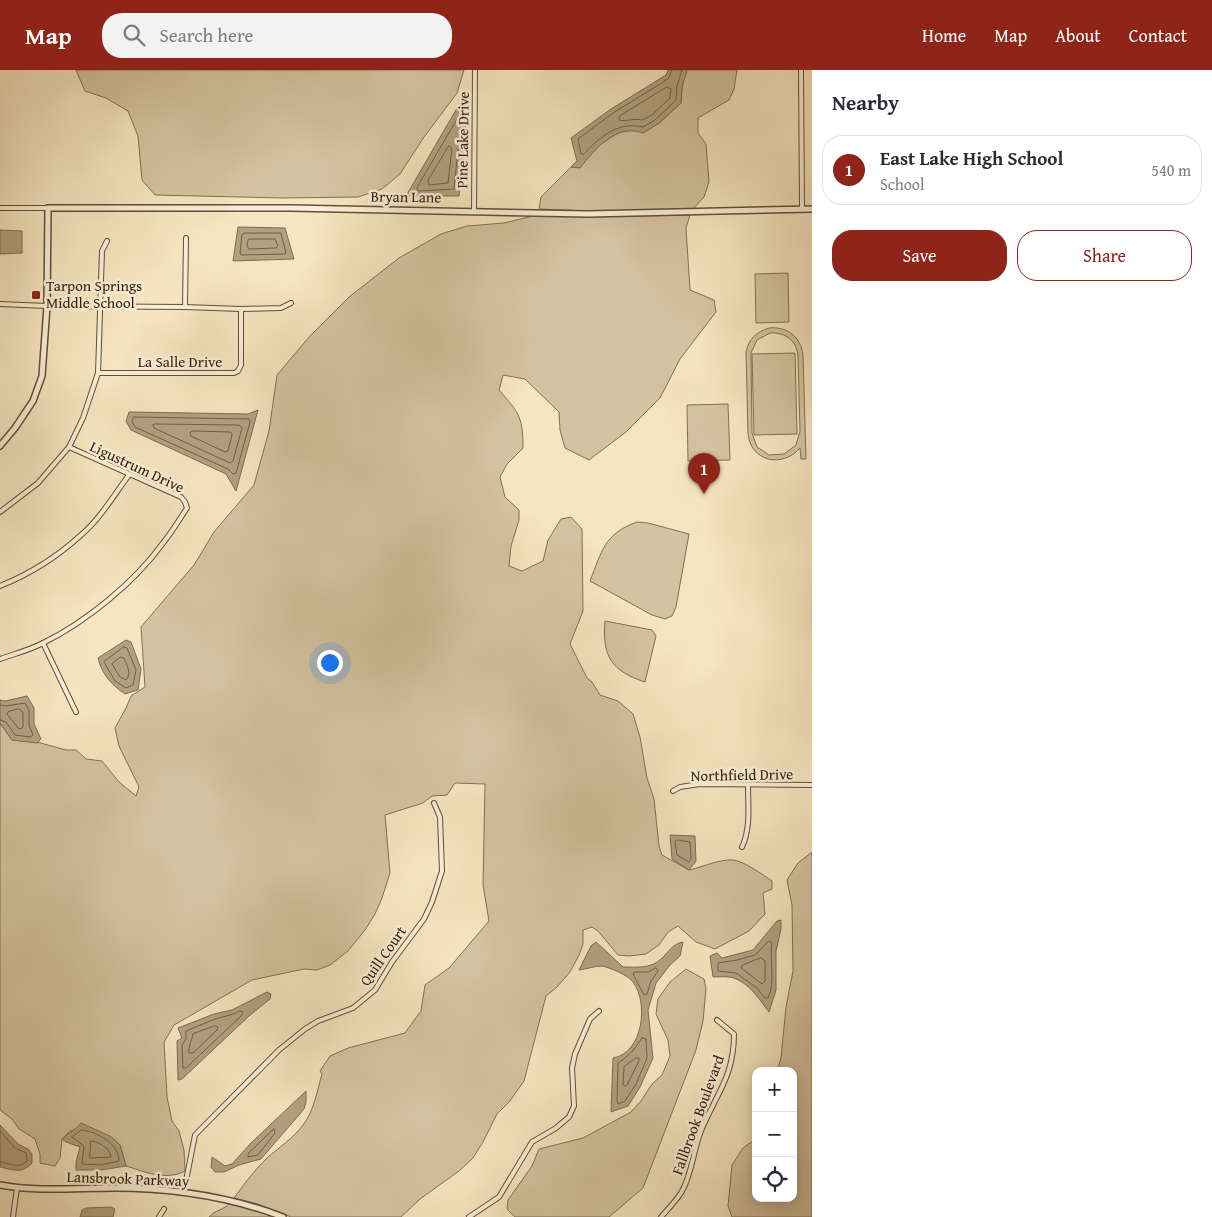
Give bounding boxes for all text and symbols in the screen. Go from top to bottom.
search box [102,13,452,58]
text: Map [25,18,72,53]
icon: search [120,21,148,49]
text: Search here [160,21,253,49]
text: Home [922,22,966,49]
text: Map [994,22,1027,49]
text: About [1055,22,1101,49]
text: Contact [1129,22,1187,49]
text: Nearby [832,87,899,118]
street label: Pine Lake Drive [451,91,474,189]
text: East Lake High School [880,144,1063,172]
text: 1 [845,158,853,182]
text: 540 m [1151,158,1191,182]
text: School [880,172,924,196]
street label: Bryan Lane [371,185,441,208]
button: Save [832,230,1007,281]
button: Share [1017,230,1192,281]
place label: Tarpon Springs Middle School [46,275,142,313]
marker: Tarpon Springs Middle School [30,289,42,301]
street label: La Salle Drive [138,351,222,372]
street label: Ligustrum Drive [87,436,188,498]
pin: 1 [688,453,720,494]
your location [317,650,343,676]
street label: Northfield Drive [691,763,793,786]
street label: Quill Court [354,921,411,990]
street label: Fallbrook Boulevard [666,1052,729,1178]
map controls [752,1067,797,1202]
button: + [752,1067,797,1112]
button: − [752,1112,797,1157]
button: locate [752,1157,797,1202]
street label: Lansbrook Parkway [66,1166,190,1191]

